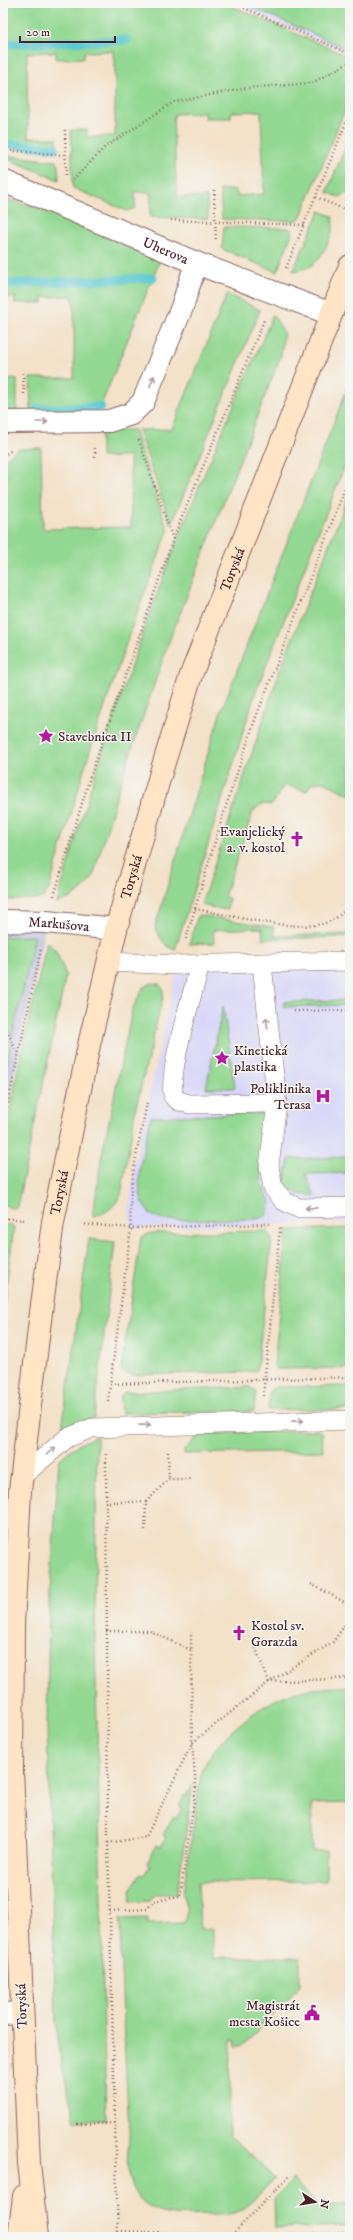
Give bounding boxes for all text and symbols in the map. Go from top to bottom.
scale bar [20,18,115,44]
text: 20 m [26,25,50,40]
street label: Uherova [140,233,191,269]
one-way arrow [148,375,156,387]
one-way arrow [35,418,48,426]
street label: Toryská [216,545,250,594]
place icon: Stavebnica II [37,727,55,745]
place label: Stavebnica II [58,728,132,746]
place label: Evanjelický a. v. kostol [219,823,286,857]
church icon: Evanjelický a. v. kostol [288,830,306,848]
street label: Toryská [117,853,147,901]
street label: Markušova [28,914,90,936]
one-way arrow [263,1016,271,1029]
place label: Kinetická plastika [233,1042,288,1076]
place icon: Kinetická plastika [213,1049,231,1067]
place label: Poliklinika Terasa [250,1080,311,1114]
hospital icon: Poliklinika Terasa [314,1087,332,1105]
street label: Toryská [47,1169,73,1217]
one-way arrow [305,1204,318,1212]
one-way arrow [291,1418,304,1425]
one-way arrow [138,1421,151,1429]
one-way arrow [45,1447,56,1456]
place label: Kostol sv. Gorazda [251,1617,304,1651]
church icon: Kostol sv. Gorazda [230,1624,248,1642]
street label: Toryská [12,1983,32,2029]
place label: Magistrát mesta Košice [229,1997,301,2031]
public building icon: Magistrát mesta Košice [303,2004,321,2022]
north arrow [295,2182,335,2222]
text: N [316,2198,332,2210]

